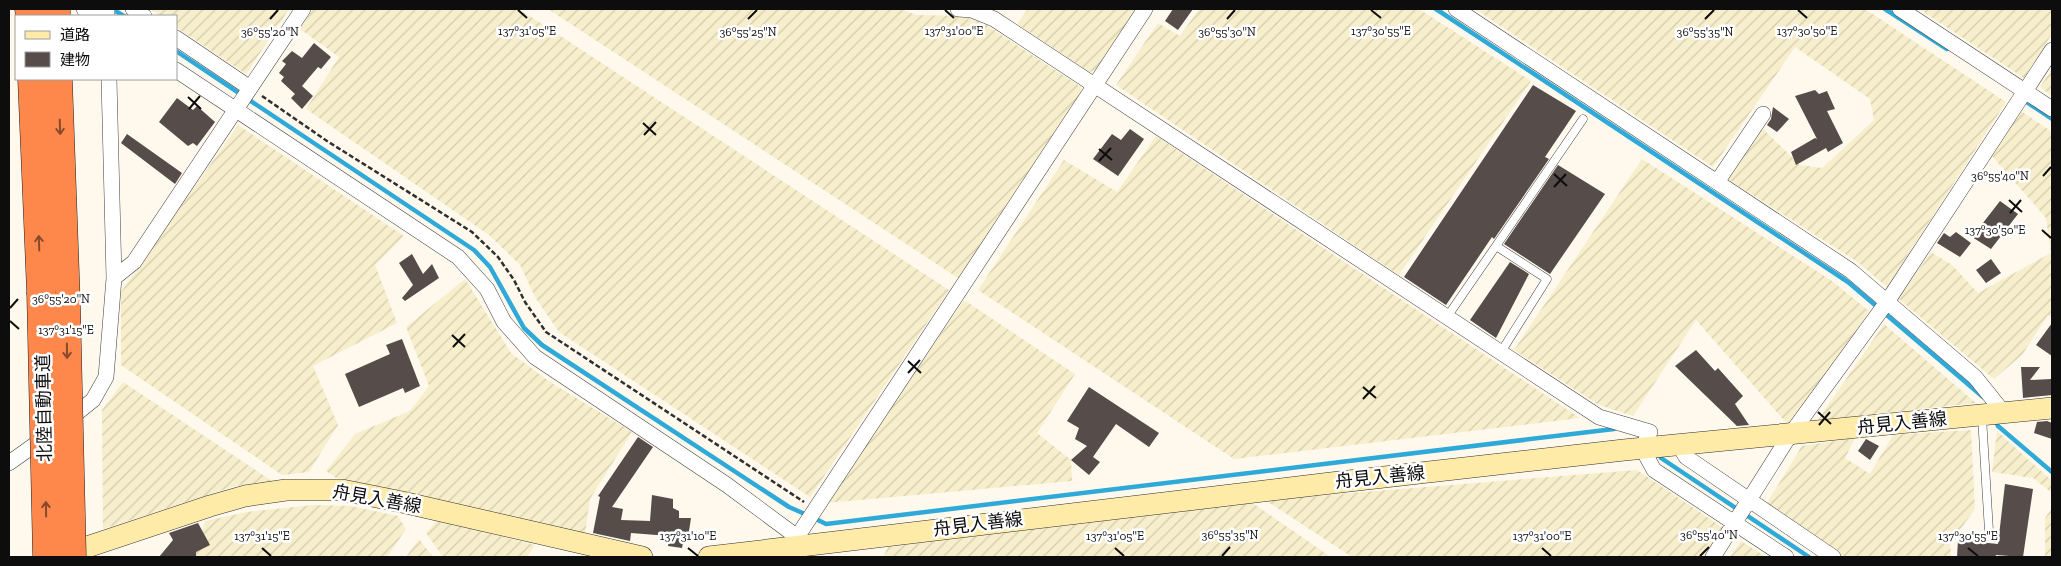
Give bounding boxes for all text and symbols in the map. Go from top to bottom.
legend [15,15,178,80]
text: 137°31'05"E [498,24,556,38]
text: 137°31'00"E [925,24,983,38]
text: 137°30'55"E [1351,24,1411,38]
text: 137°30'50"E [1777,24,1837,38]
text: 36°55'20"N [241,25,299,39]
text: 36°55'25"N [719,25,777,39]
text: 36°55'30"N [1198,25,1256,39]
text: 36°55'35"N [1677,25,1734,39]
text: 道路 [60,26,90,44]
text: 建物 [60,51,90,69]
one-way arrow [55,119,65,135]
text: 36°55'40"N [1971,169,2029,183]
text: 137°30'50"E [1965,223,2025,237]
one-way arrow [34,235,44,252]
text: 36°55'20"N [32,292,90,306]
text: 137°31'15"E [38,323,94,337]
one-way arrow [63,343,72,359]
street label: 北陸自動車道 [32,354,56,462]
street label: 舟見入善線 [1856,407,1948,439]
street label: 舟見入善線 [1334,461,1426,493]
street label: 舟見入善線 [331,480,423,518]
one-way arrow [41,501,51,517]
street label: 舟見入善線 [932,508,1024,540]
text: 36°55'35"N [1202,528,1259,542]
text: 36°55'40"N [1680,528,1738,542]
text: 137°31'15"E [234,529,290,543]
text: 137°31'10"E [660,529,716,543]
text: 137°31'05"E [1086,529,1144,543]
text: 137°31'00"E [1513,529,1571,543]
text: 137°30'55"E [1938,529,1998,543]

